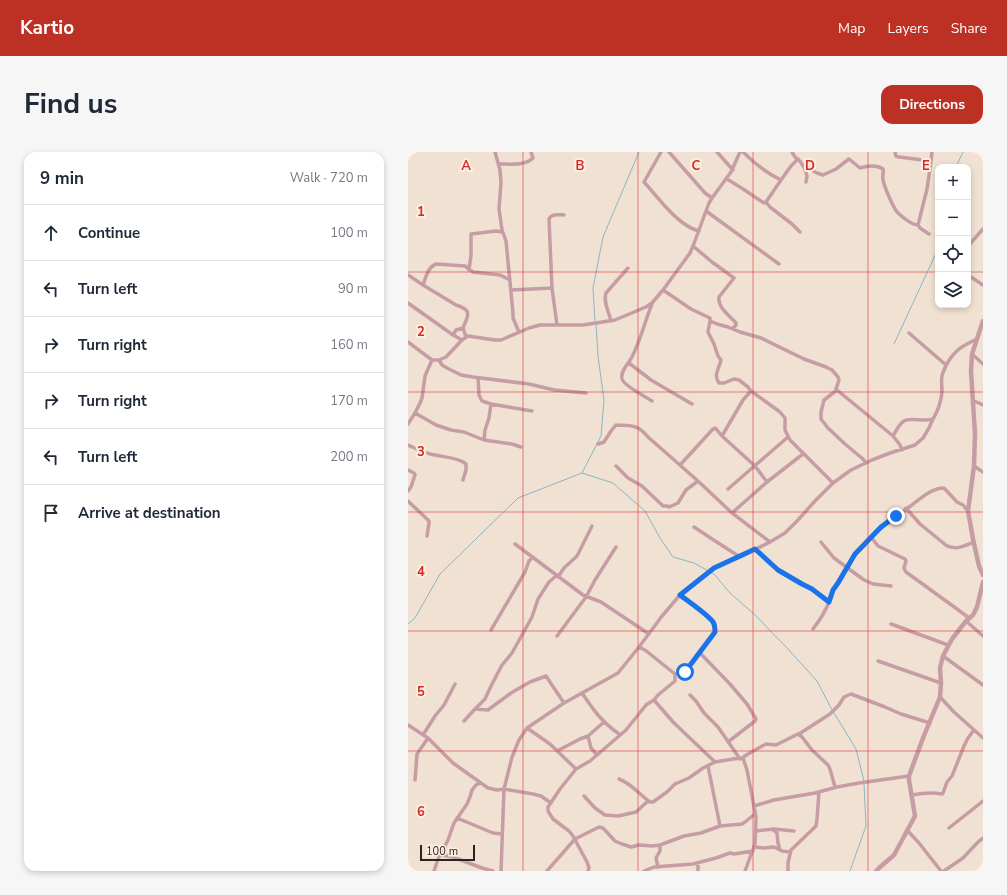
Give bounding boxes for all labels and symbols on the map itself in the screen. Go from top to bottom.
text: A [461,157,471,175]
text: B [576,157,585,175]
text: C [692,157,701,175]
text: D [805,157,815,175]
text: E [922,157,930,175]
text: 1 [417,203,425,221]
text: 2 [417,323,425,341]
text: 3 [417,443,425,461]
route end [887,507,905,525]
text: 4 [417,563,425,581]
route start [676,663,694,681]
text: 5 [417,683,425,701]
text: 6 [417,803,425,821]
scale bar [420,843,475,862]

